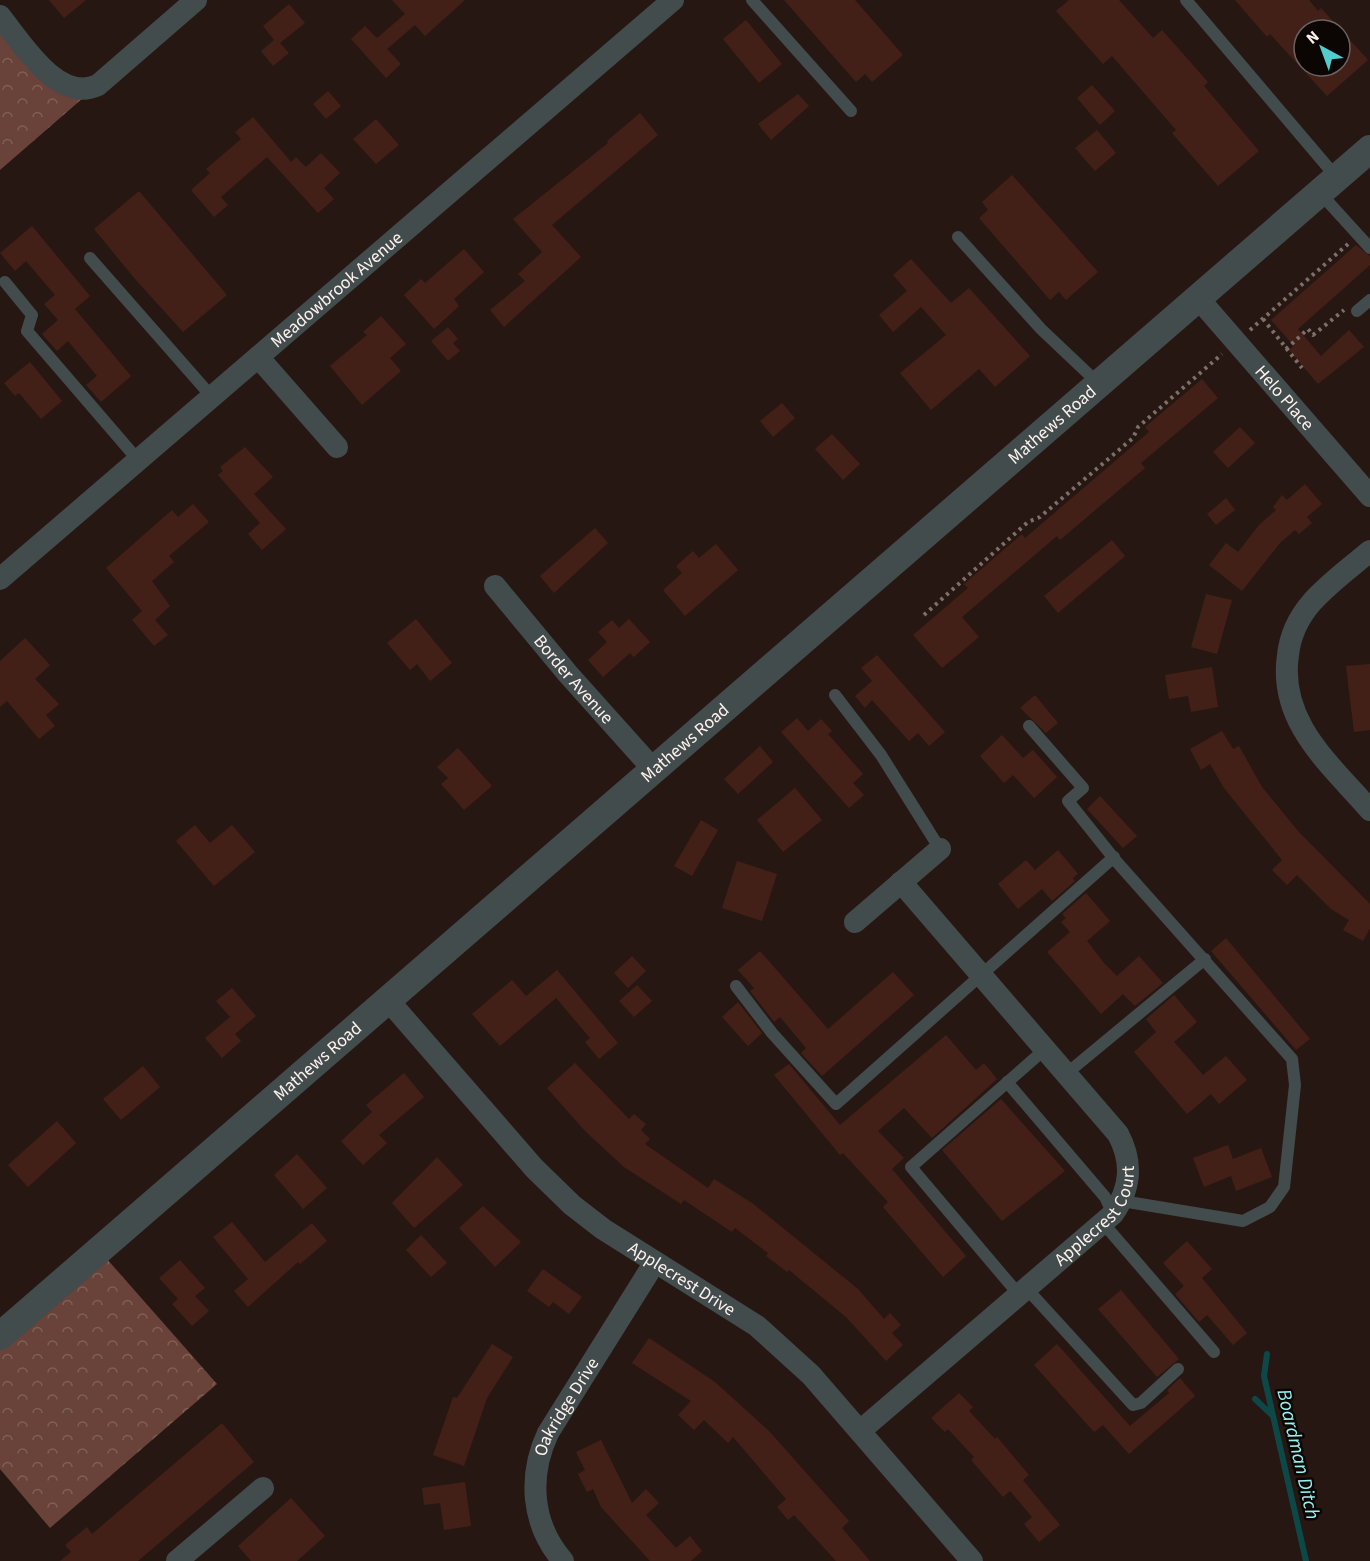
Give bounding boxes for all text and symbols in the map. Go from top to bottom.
north arrow [1292,18,1352,78]
text: N [1302,26,1324,49]
street label: Meadowbrook Avenue [265,226,408,354]
street label: Helo Place [1249,360,1320,436]
street label: Mathews Road [1003,380,1102,470]
street label: Border Avenue [528,630,619,730]
street label: Mathews Road [635,698,735,788]
street label: Mathews Road [268,1016,367,1107]
street label: Applecrest Court [1049,1165,1141,1272]
street label: Applecrest Drive [623,1236,740,1322]
street label: Oakridge Drive [528,1353,605,1459]
water label: Boardman Ditch [1269,1386,1327,1522]

